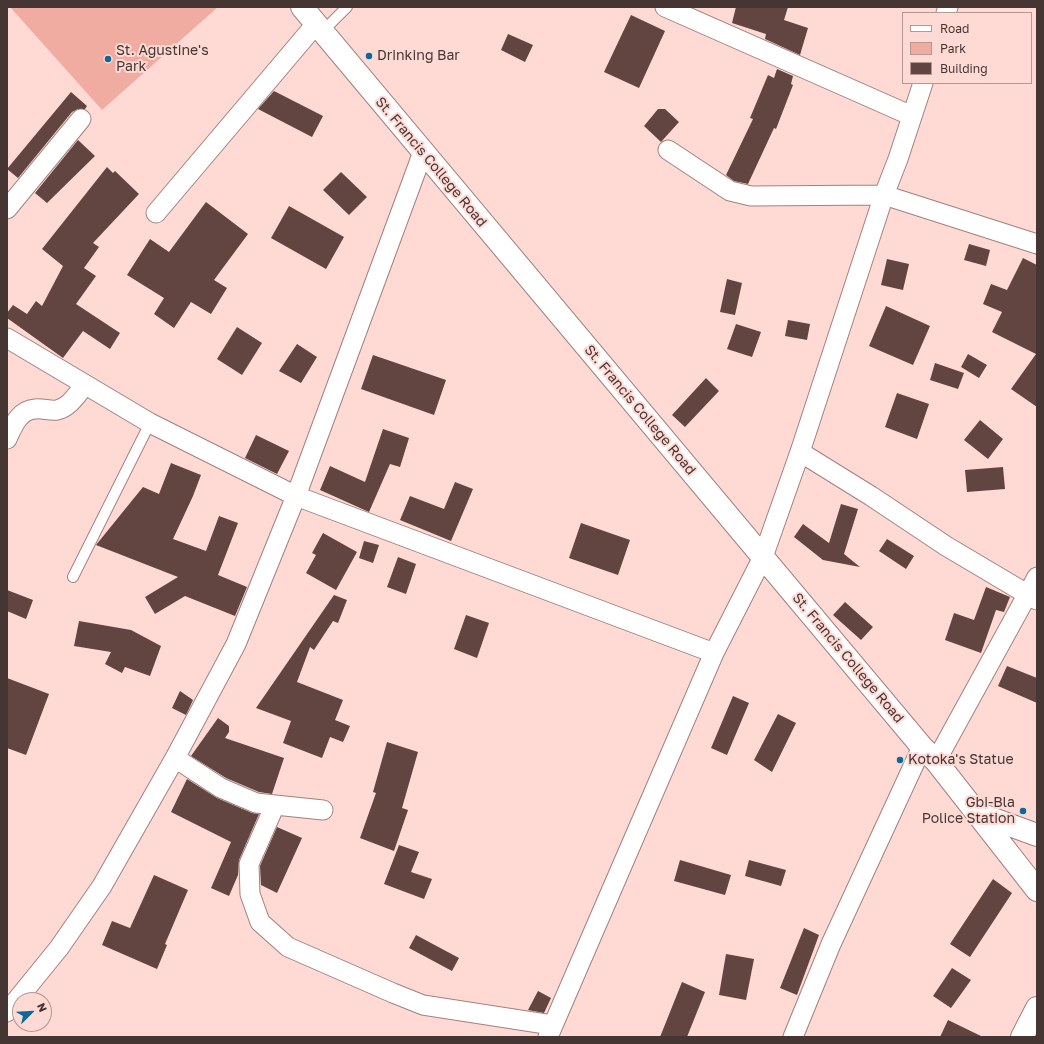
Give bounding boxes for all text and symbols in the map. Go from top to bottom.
legend [902,12,1032,84]
text: Road [940,21,969,36]
text: Park [940,41,966,56]
place label: St. Agustine's Park [116,43,209,76]
place label: Drinking Bar [377,48,460,64]
marker: Drinking Bar [364,51,374,61]
marker: St. Agustine's Park [103,54,113,64]
text: Building [940,61,988,76]
street label: St. Francis College Road [372,94,490,230]
street label: St. Francis College Road [581,342,699,478]
street label: St. Francis College Road [789,590,907,726]
place label: Kotoka's Statue [908,752,1014,768]
marker: Kotoka's Statue [895,755,905,765]
place label: Gbi-Bla Police Station [922,795,1015,828]
marker: Gbi-Bla Police Station [1018,806,1028,816]
north arrow [12,992,52,1032]
text: N [35,1001,50,1014]

